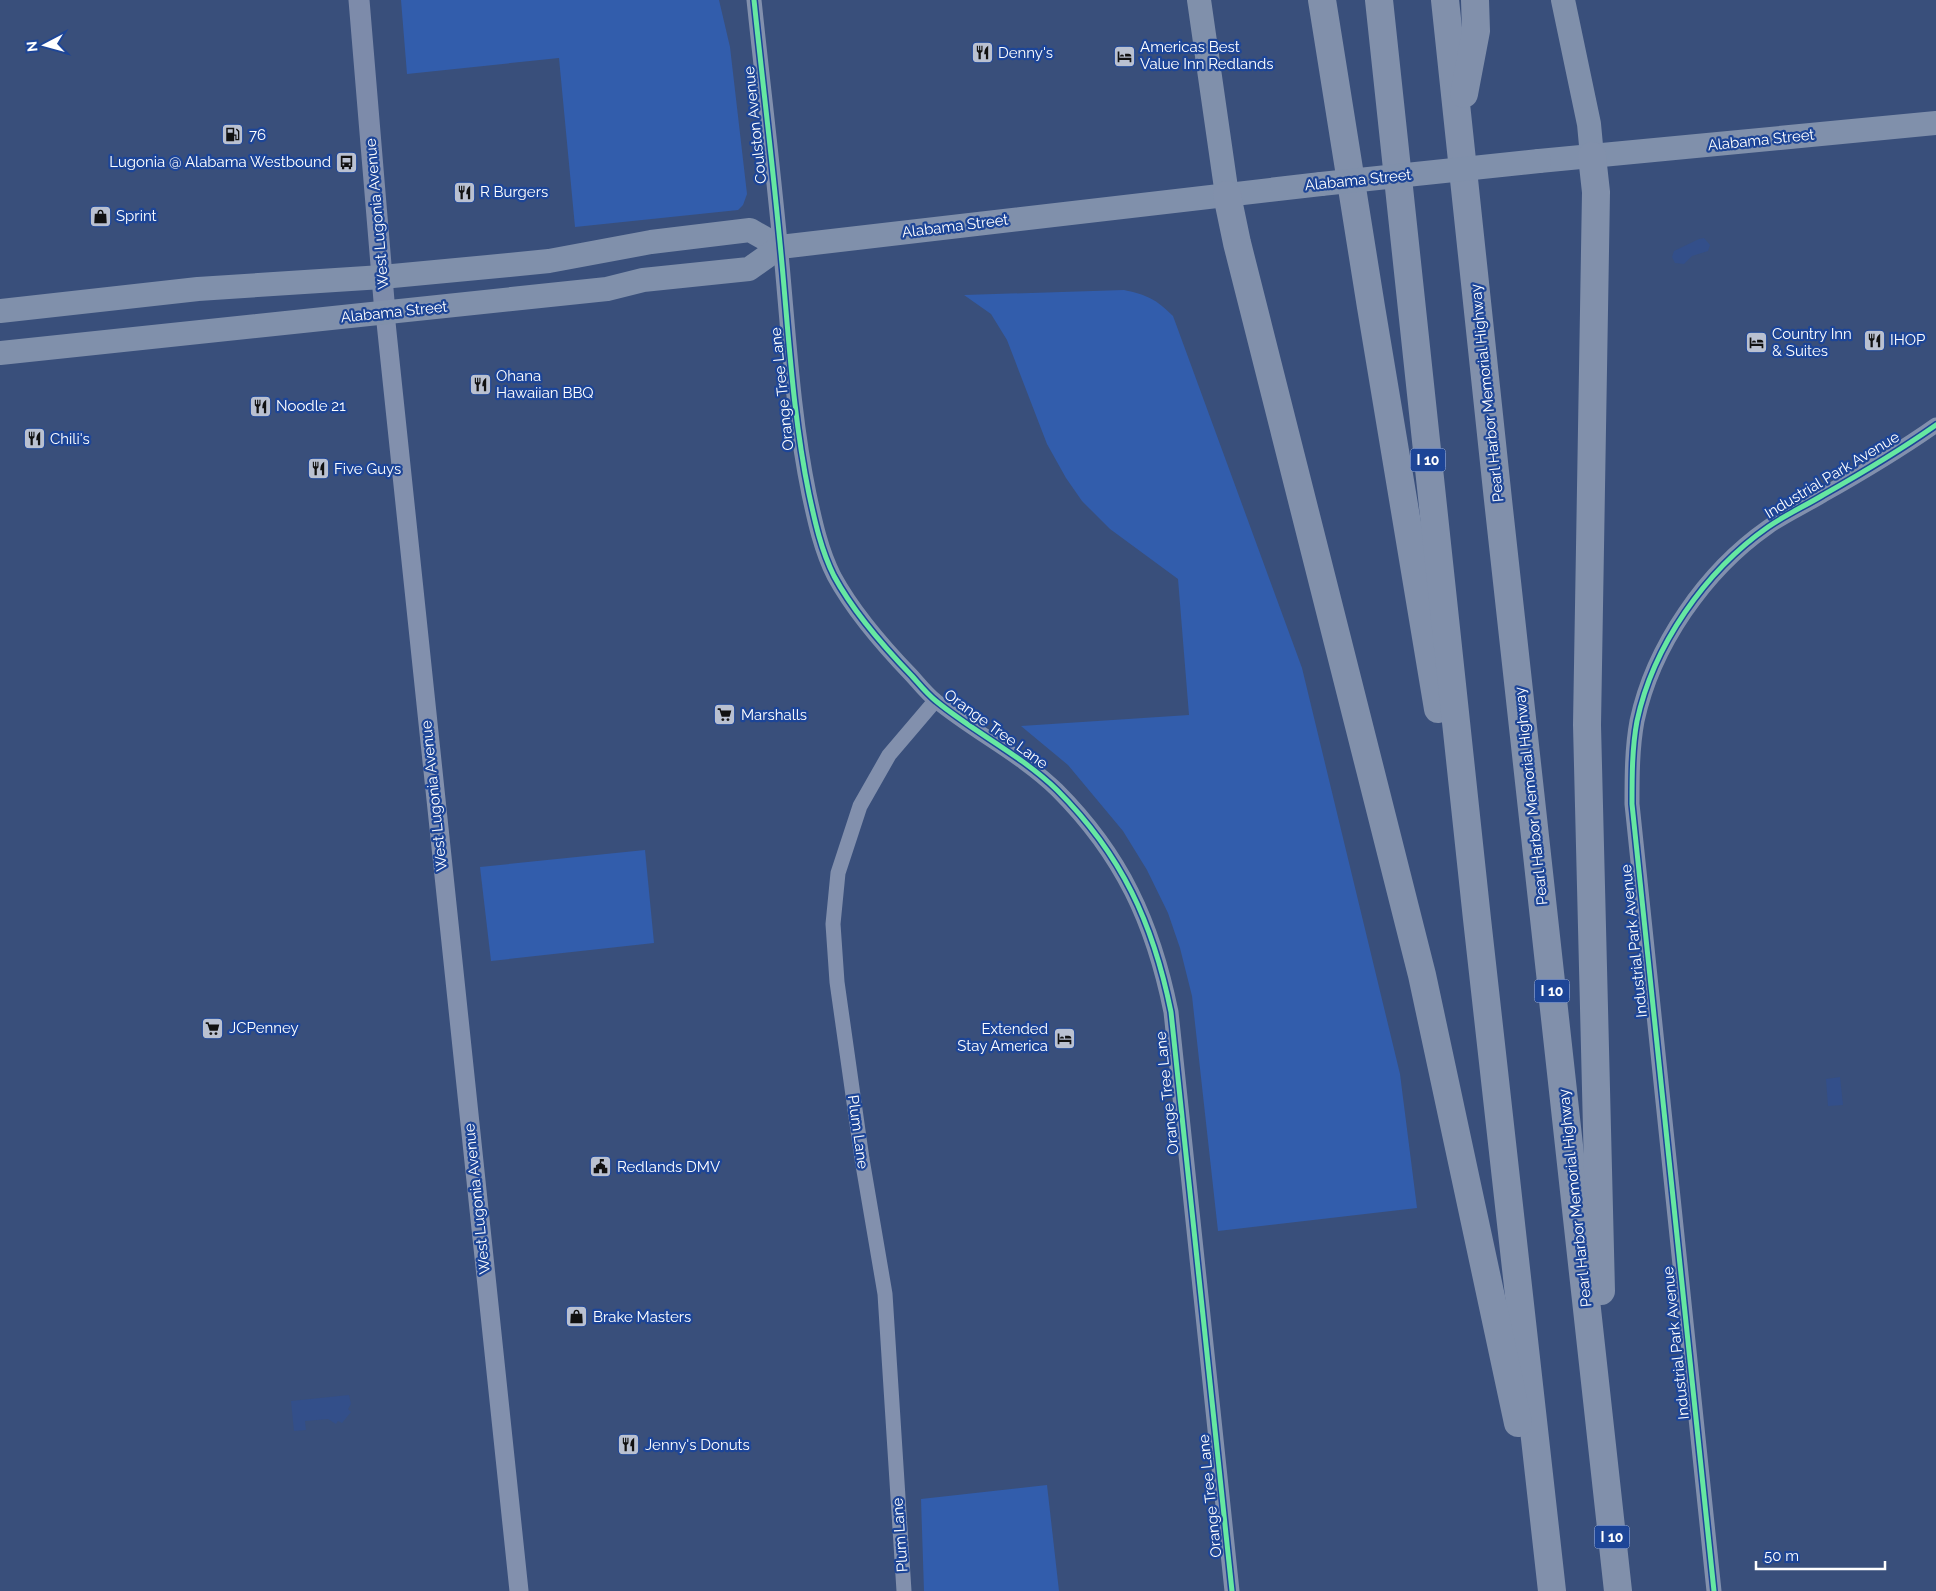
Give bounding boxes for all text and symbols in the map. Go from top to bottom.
north arrow [20,20,70,70]
place label: Americas Best Value Inn Redlands [1140,38,1274,73]
text: N [24,40,41,53]
restaurant icon: Denny's [970,41,994,65]
place label: Denny's [998,44,1053,62]
hotel icon: Americas Best Value Inn Redlands [1112,44,1136,68]
street label: Coulston Avenue [740,65,770,185]
fuel station icon: 76 [221,123,245,147]
street label: Alabama Street [1707,125,1815,155]
place label: 76 [249,126,266,144]
street label: West Lugonia Avenue [361,138,393,290]
bus stop icon: Lugonia @ Alabama Westbound [335,150,359,174]
place label: Lugonia @ Alabama Westbound [109,153,331,171]
street label: Alabama Street [1304,165,1412,195]
restaurant icon: R Burgers [452,180,476,204]
place label: R Burgers [480,183,548,201]
shop icon: Sprint [88,204,112,228]
place label: Sprint [116,207,157,225]
street label: Alabama Street [901,211,1009,241]
street label: Pearl Harbor Memorial Highway [1467,283,1507,503]
street label: Alabama Street [340,297,448,327]
place label: Country Inn & Suites [1772,325,1852,360]
street label: Orange Tree Lane [767,326,797,451]
restaurant icon: IHOP [1862,328,1886,352]
hotel icon: Country Inn & Suites [1744,331,1768,355]
place label: IHOP [1890,331,1925,349]
place label: Ohana Hawaiian BBQ [496,367,594,402]
restaurant icon: Ohana Hawaiian BBQ [468,373,492,397]
restaurant icon: Noodle 21 [248,394,272,418]
place label: Noodle 21 [276,397,346,415]
restaurant icon: Chili's [22,427,46,451]
street label: Industrial Park Avenue [1761,428,1903,522]
place label: Chili's [50,430,90,448]
road number: I 10 [1410,448,1446,472]
restaurant icon: Five Guys [306,457,330,481]
place label: Five Guys [334,460,401,478]
street label: Orange Tree Lane [941,685,1051,773]
street label: Pearl Harbor Memorial Highway [1511,686,1551,906]
supermarket icon: Marshalls [713,703,737,727]
place label: Marshalls [741,706,807,724]
street label: West Lugonia Avenue [417,719,451,872]
street label: Industrial Park Avenue [1617,863,1651,1018]
road number: I 10 [1534,979,1570,1002]
supermarket icon: JCPenney [201,1016,225,1040]
place label: JCPenney [229,1019,299,1037]
place label: Extended Stay America [957,1020,1048,1055]
hotel icon: Extended Stay America [1052,1026,1076,1050]
street label: Orange Tree Lane [1152,1030,1182,1155]
street label: Pearl Harbor Memorial Highway [1555,1088,1595,1308]
street label: Plum Lane [844,1094,872,1170]
street label: West Lugonia Avenue [460,1122,494,1275]
public building icon: Redlands DMV [589,1155,613,1179]
place label: Redlands DMV [617,1158,720,1176]
street label: Industrial Park Avenue [1659,1265,1693,1420]
shop icon: Brake Masters [565,1305,589,1329]
place label: Brake Masters [593,1308,691,1326]
restaurant icon: Jenny's Donuts [617,1433,641,1457]
street label: Orange Tree Lane [1195,1433,1225,1558]
place label: Jenny's Donuts [645,1436,750,1454]
street label: Plum Lane [888,1497,912,1573]
road number: I 10 [1594,1525,1630,1548]
scale bar [1756,1538,1885,1570]
text: 50 m [1764,1547,1799,1565]

